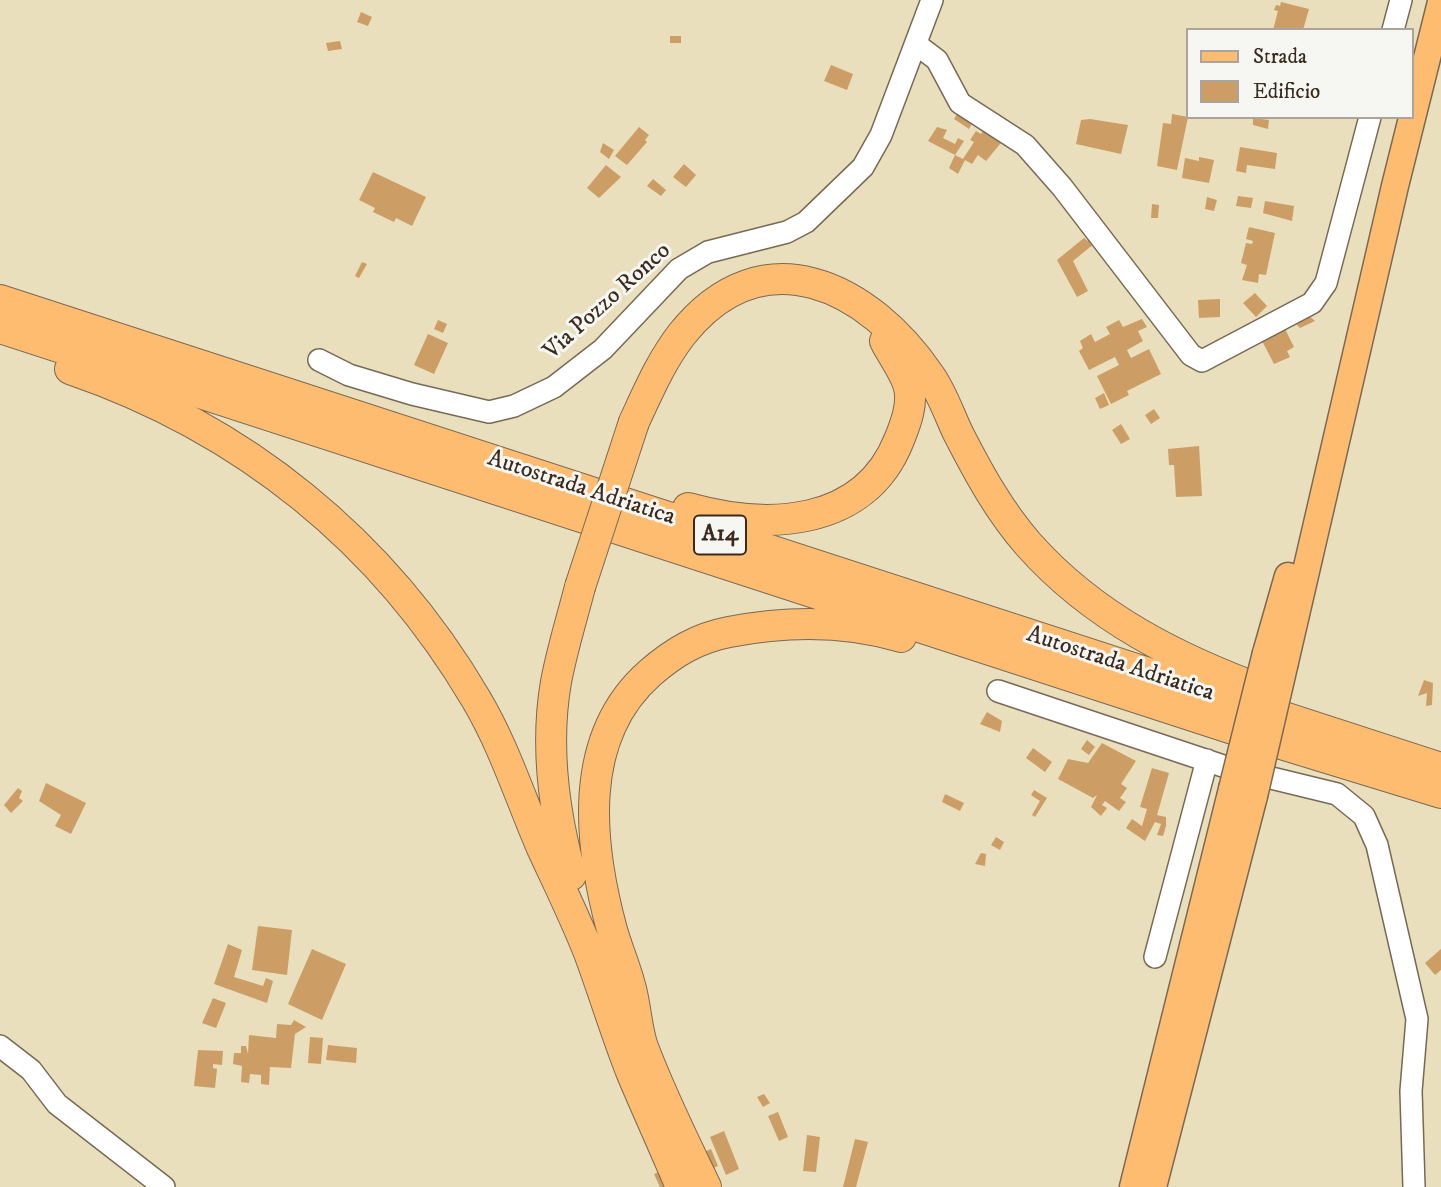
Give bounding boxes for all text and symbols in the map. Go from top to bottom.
legend [1186,28,1413,119]
text: Strada [1253,44,1307,70]
text: Edificio [1253,79,1320,105]
street label: Via Pozzo Ronco [538,237,678,367]
street label: Autostrada Adriatica [484,445,678,533]
road number: A14 [694,516,746,554]
street label: Autostrada Adriatica [1023,621,1217,709]

